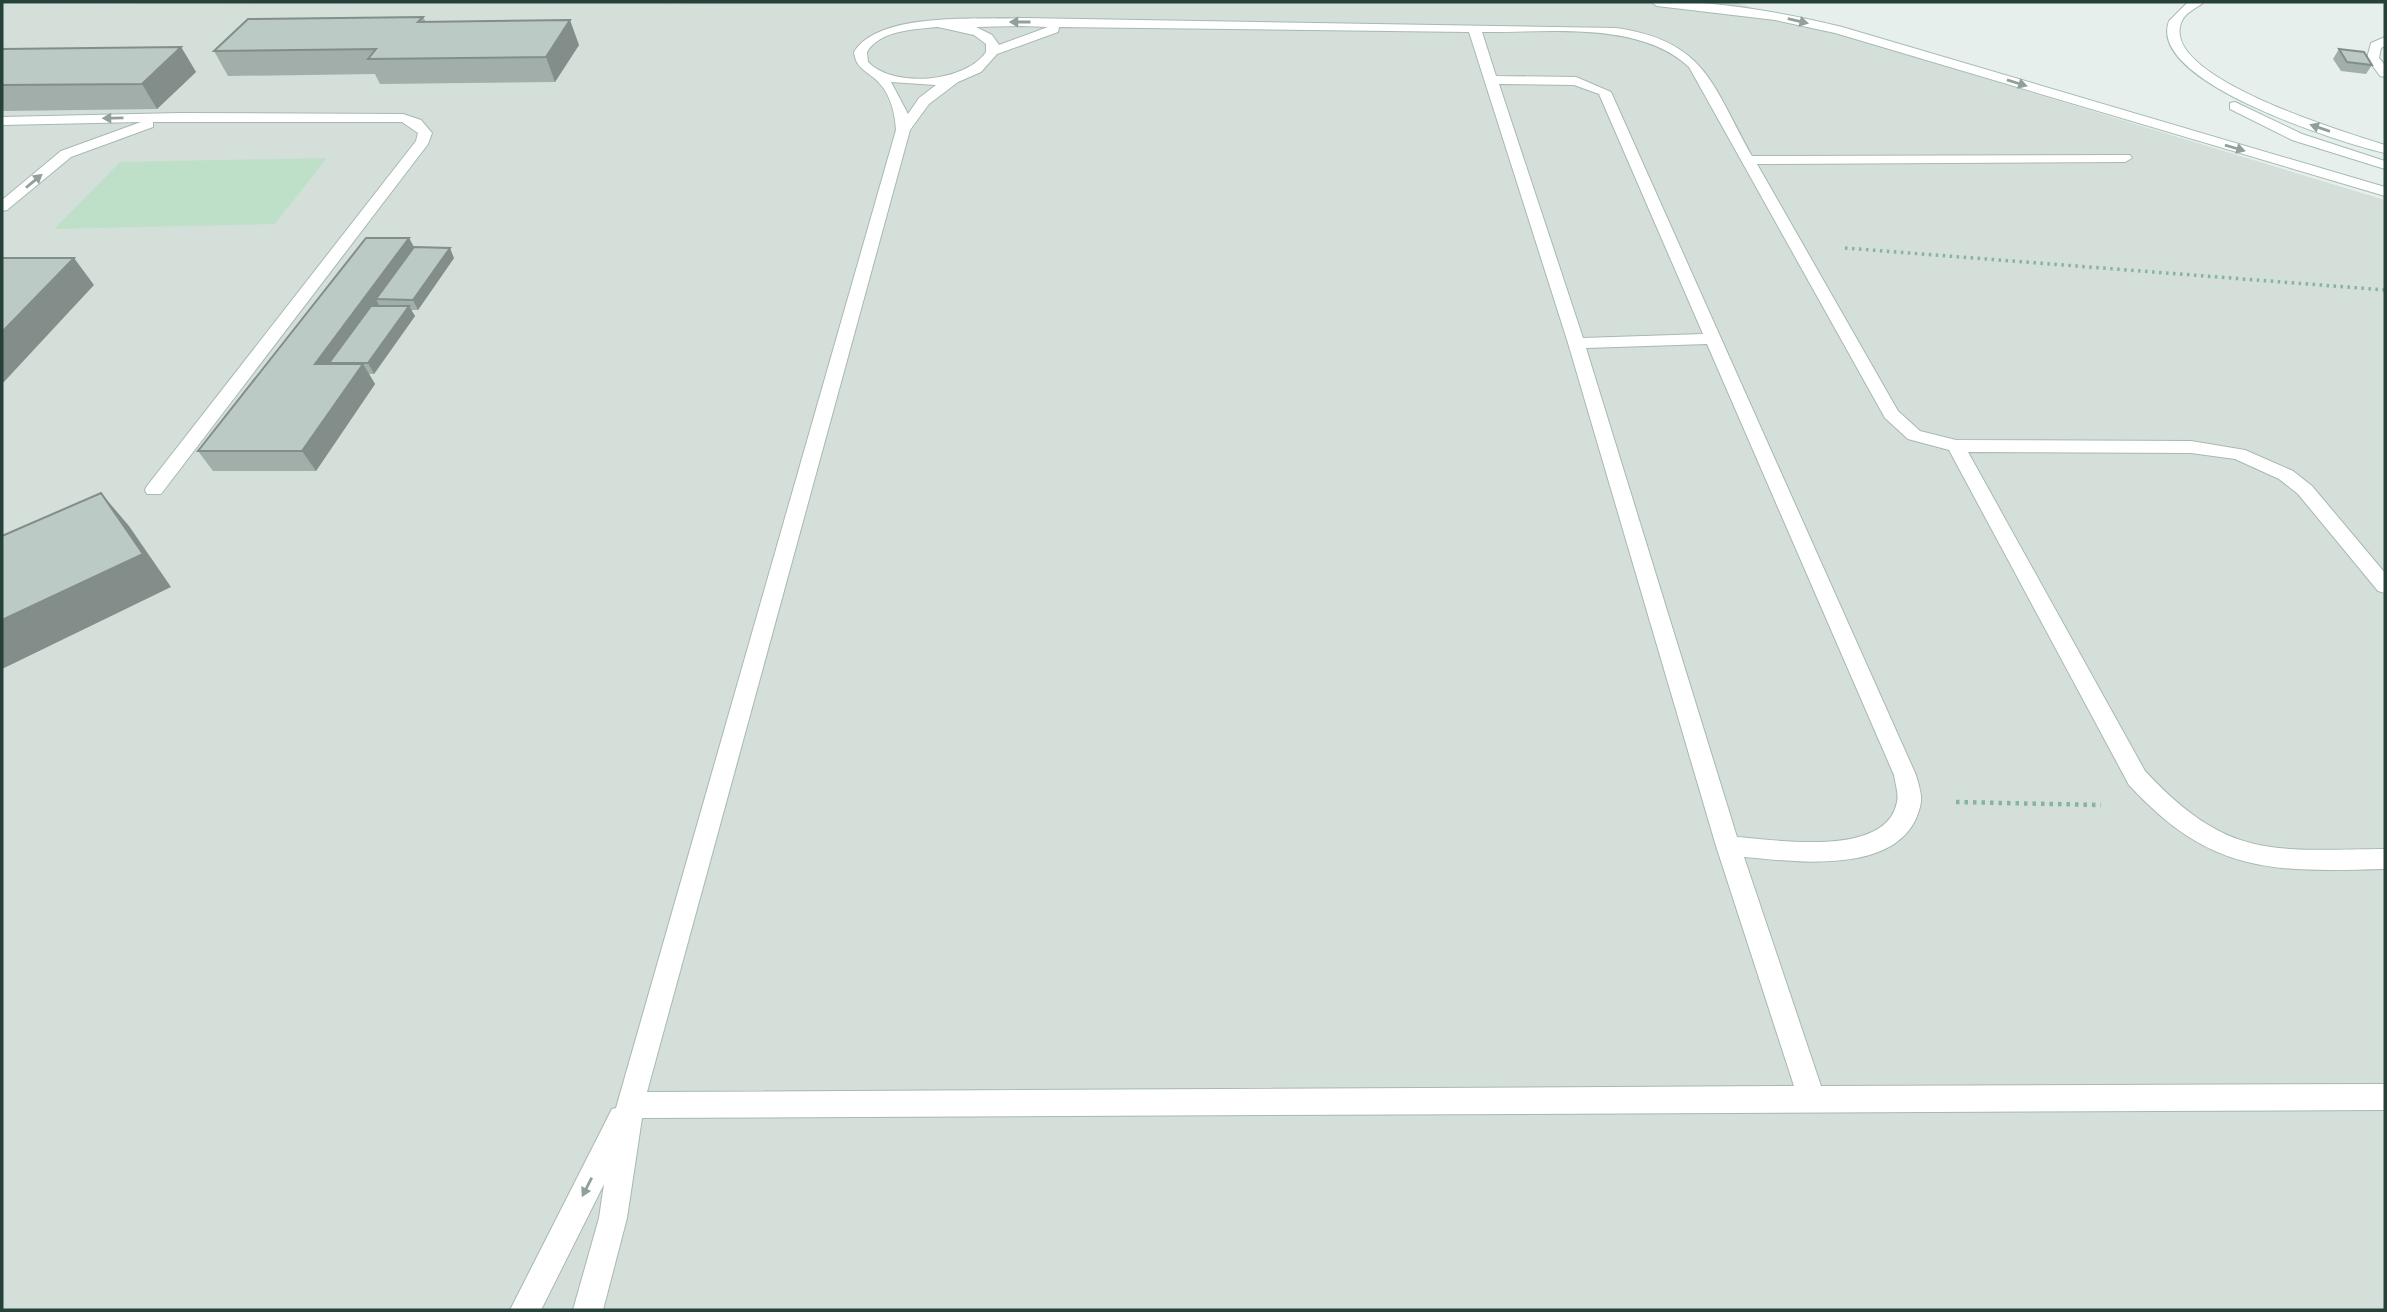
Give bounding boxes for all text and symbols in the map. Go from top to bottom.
one-way arrow [1787,15,1809,26]
one-way arrow [1009,16,1031,28]
one-way arrow [2006,78,2027,88]
one-way arrow [101,112,123,124]
one-way arrow [2310,122,2331,133]
one-way arrow [2224,144,2245,154]
one-way arrow [25,173,43,188]
one-way arrow [581,1178,593,1197]

